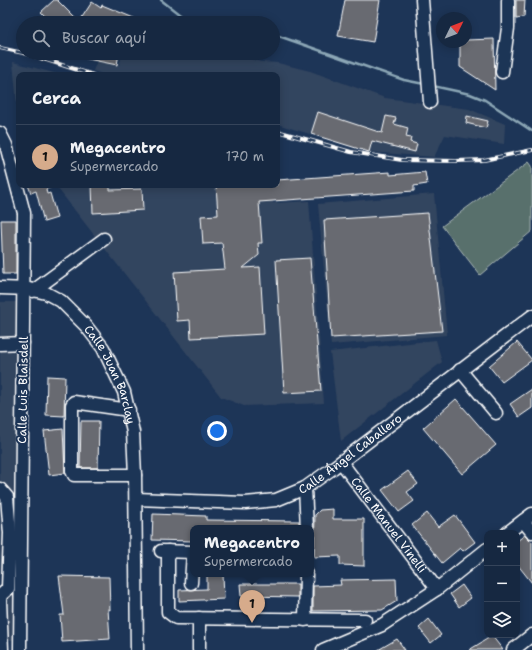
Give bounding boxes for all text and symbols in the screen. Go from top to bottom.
north arrow [436,12,472,48]
search box [16,16,280,60]
icon: search [30,27,52,49]
text: Buscar aquí [62,28,146,48]
text: Cerca [32,87,81,109]
text: Megacentro [70,138,166,158]
text: 1 [42,148,48,165]
text: 170 m [226,148,264,165]
text: Supermercado [70,158,158,175]
street label: Calle Juan Barclay [80,322,139,426]
street label: Calle Luis Blaisdell [14,336,32,444]
street label: Calle Ángel Caballero [296,410,405,498]
your location [207,421,227,441]
street label: Calle Manuel Vinelli [347,474,430,576]
popup [190,525,314,577]
map controls [484,530,520,638]
button: + [484,530,520,566]
text: Megacentro [204,533,300,553]
text: Supermercado [204,553,293,570]
button: − [484,566,520,602]
pin: 1 [239,590,265,623]
button: layers [484,602,520,638]

